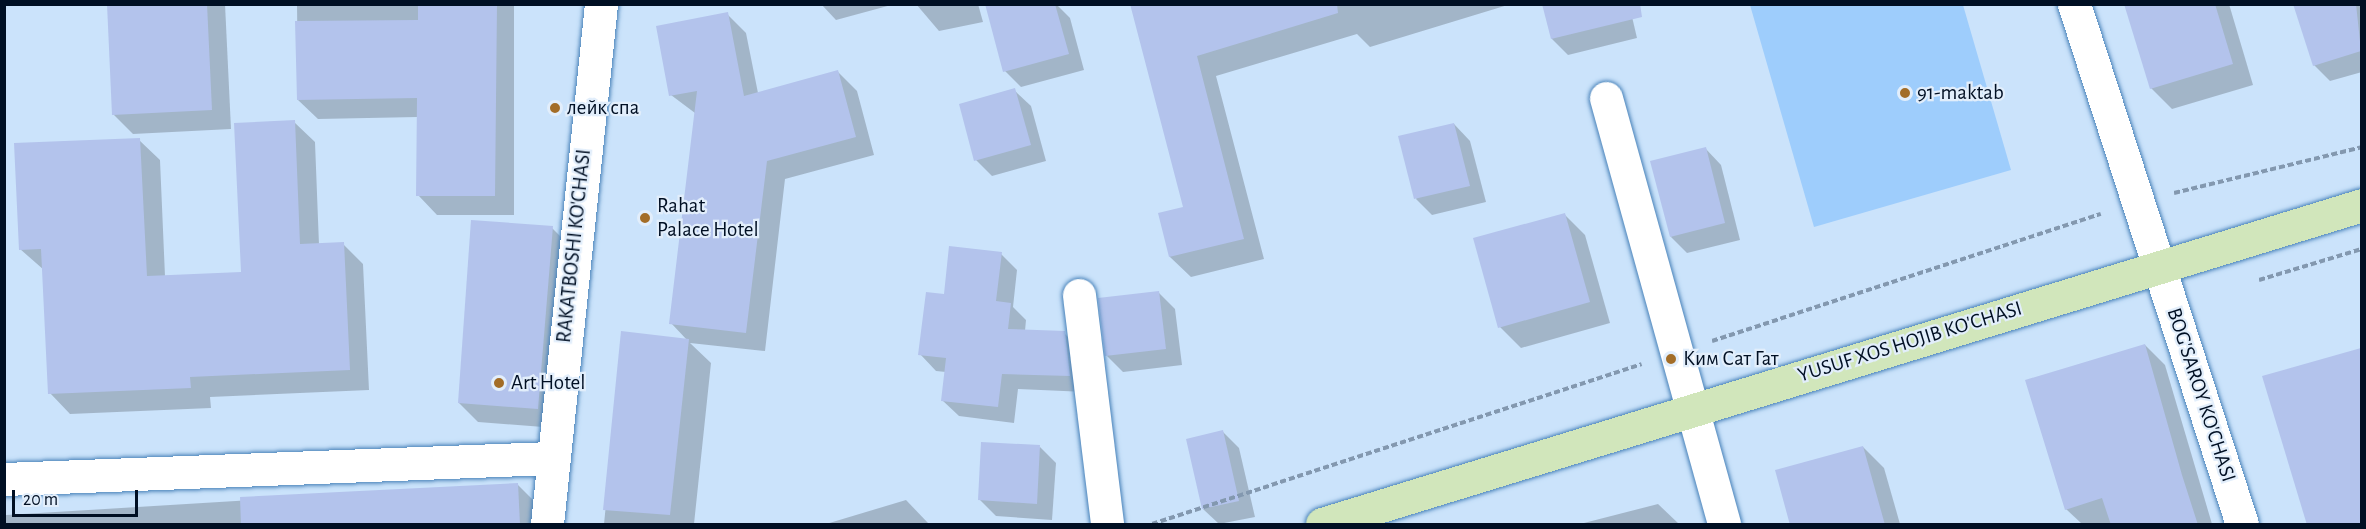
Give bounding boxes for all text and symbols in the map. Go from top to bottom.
place label: 91-maktab [1917,80,2004,106]
marker: 91-maktab [1898,86,1912,100]
place label: лейк спа [567,95,639,121]
marker: лейк спа [548,101,562,115]
street label: RAKATBOSHI KO'CHASI [551,148,597,344]
place label: Rahat Palace Hotel [657,193,759,243]
marker: Rahat Palace Hotel [638,211,652,225]
street label: YUSUF XOS HOJIB KO'CHASI [1795,296,2025,388]
street label: BOG'SAROY KO'CHASI [2161,305,2241,485]
place label: Ким Сат Гат [1683,346,1779,372]
marker: Ким Сат Гат [1664,352,1678,366]
place label: Art Hotel [511,370,585,396]
marker: Art Hotel [492,376,506,390]
scale bar [15,478,141,516]
text: 20 m [23,491,58,509]

